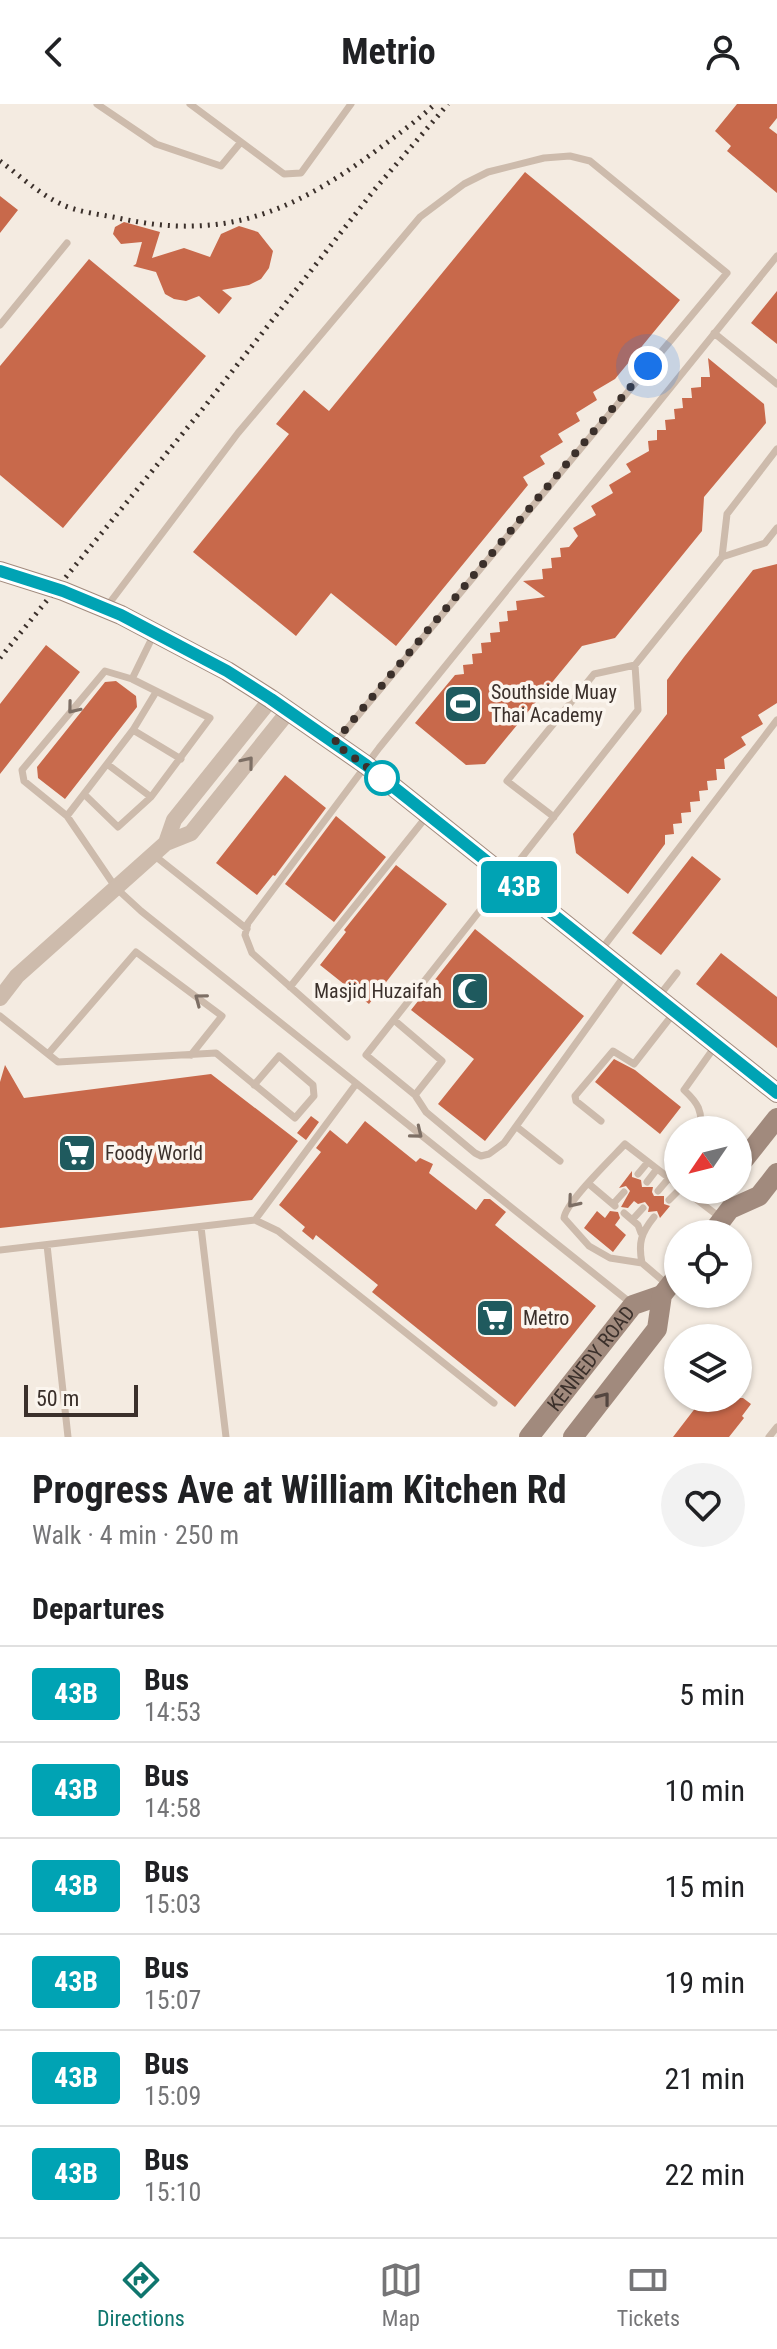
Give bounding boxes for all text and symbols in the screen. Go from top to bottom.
icon: back [32,30,76,74]
icon: person [701,30,745,74]
text: Metrio [341,31,436,73]
your location [628,346,668,386]
place label: Southside Muay Thai Academy [491,680,617,727]
sports icon: Southside Muay Thai Academy [442,683,484,725]
one-way arrow [68,699,82,714]
one-way arrow [238,757,253,771]
unlabelled marker [365,761,399,795]
line badge: 43B [473,861,565,913]
text: 43B [497,870,541,903]
mosque icon: Masjid Huzaifah [449,970,491,1012]
place label: Masjid Huzaifah [314,979,442,1003]
one-way arrow [194,994,208,1009]
north arrow [664,1116,752,1204]
map controls [664,1116,752,1412]
one-way arrow [408,1123,422,1138]
supermarket icon: Foody World [56,1132,98,1174]
place label: Foody World [105,1141,203,1165]
one-way arrow [568,1193,583,1208]
button: locate [664,1220,752,1308]
supermarket icon: Metro [474,1297,516,1339]
street label: KENNEDY ROAD [542,1301,640,1416]
place label: Metro [523,1306,569,1330]
button: layers [664,1324,752,1412]
scale bar [24,1381,138,1417]
text: 50 m [36,1386,79,1411]
one-way arrow [594,1392,608,1407]
button: heart [661,1463,745,1547]
text: Progress Ave at William Kitchen Rd [32,1468,567,1512]
text: Walk · 4 min · 250 m [32,1520,239,1550]
text: Departures [32,1591,165,1626]
text: Bus [144,1662,189,1697]
text: 43B [54,1677,98,1710]
text: 5 min [679,1677,745,1712]
text: 14:53 [144,1697,201,1727]
text: Bus [144,1758,189,1793]
text: 43B [54,1773,98,1806]
text: 10 min [664,1773,745,1808]
text: 14:58 [144,1793,201,1823]
text: Bus [144,1854,189,1889]
text: 43B [54,1869,98,1902]
text: 15 min [664,1869,745,1904]
text: 15:03 [144,1889,201,1919]
text: Bus [144,1950,189,1985]
text: 43B [54,1965,98,1998]
text: 19 min [664,1965,745,2000]
text: 15:07 [144,1985,201,2015]
text: Bus [144,2046,189,2081]
text: 43B [54,2061,98,2094]
text: 21 min [664,2061,745,2096]
text: 15:09 [144,2081,201,2111]
text: Bus [144,2142,189,2177]
text: 43B [54,2157,98,2190]
text: 22 min [664,2157,745,2192]
text: 15:10 [144,2177,201,2207]
tab: Directions [97,2258,185,2331]
tab: Map [379,2258,423,2331]
tab: Tickets [617,2258,680,2331]

